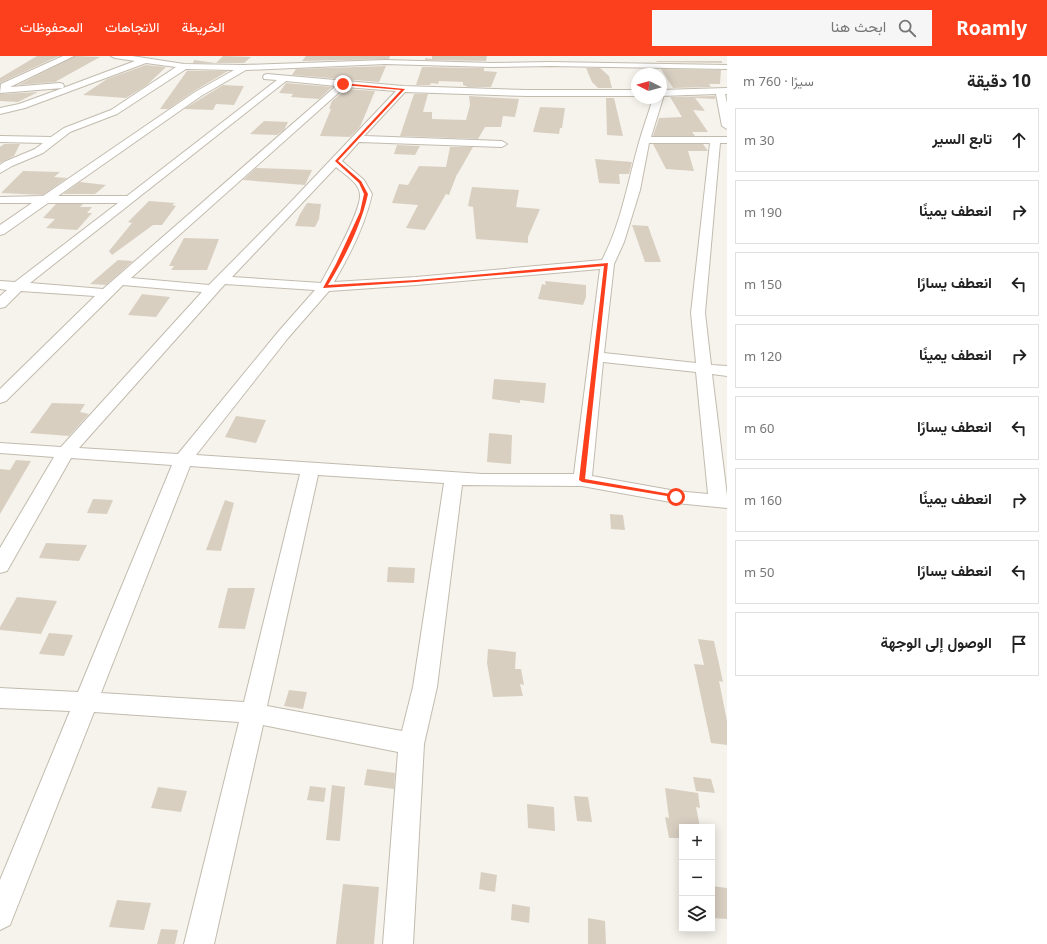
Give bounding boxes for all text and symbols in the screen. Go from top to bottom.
search box [652,10,932,46]
text: Roamly [956,15,1027,41]
text: ابحث هنا [831,16,886,36]
text: المحفوظات [20,17,83,36]
text: الاتجاهات [105,17,159,36]
text: الخريطة [181,17,225,36]
icon: search [896,17,918,39]
north arrow [631,68,667,104]
text: 10 دقيقة [967,69,1031,92]
text: سيرًا · 760 m [743,72,814,90]
route end [334,75,352,93]
text: تابع السير [932,128,992,148]
icon: ahead [1008,129,1030,151]
text: 30 m [744,131,774,149]
text: انعطف يمينًا [919,200,992,220]
icon: right [1008,201,1030,223]
text: 190 m [744,203,782,221]
text: انعطف يسارًا [917,272,992,292]
icon: left [1008,273,1030,295]
text: 150 m [744,275,782,293]
text: انعطف يمينًا [919,344,992,364]
icon: right [1008,345,1030,367]
text: 120 m [744,347,782,365]
text: انعطف يسارًا [917,416,992,436]
icon: left [1008,417,1030,439]
text: 60 m [744,419,774,437]
route start [667,488,685,506]
text: انعطف يمينًا [919,488,992,508]
icon: right [1008,489,1030,511]
text: 160 m [744,491,782,509]
text: انعطف يسارًا [917,560,992,580]
icon: left [1008,561,1030,583]
text: 50 m [744,563,774,581]
text: الوصول إلى الوجهة [881,632,992,652]
icon: arrive [1008,633,1030,655]
map controls [679,824,715,932]
button: + [679,824,715,860]
button: − [679,860,715,896]
button: layers [679,896,715,932]

